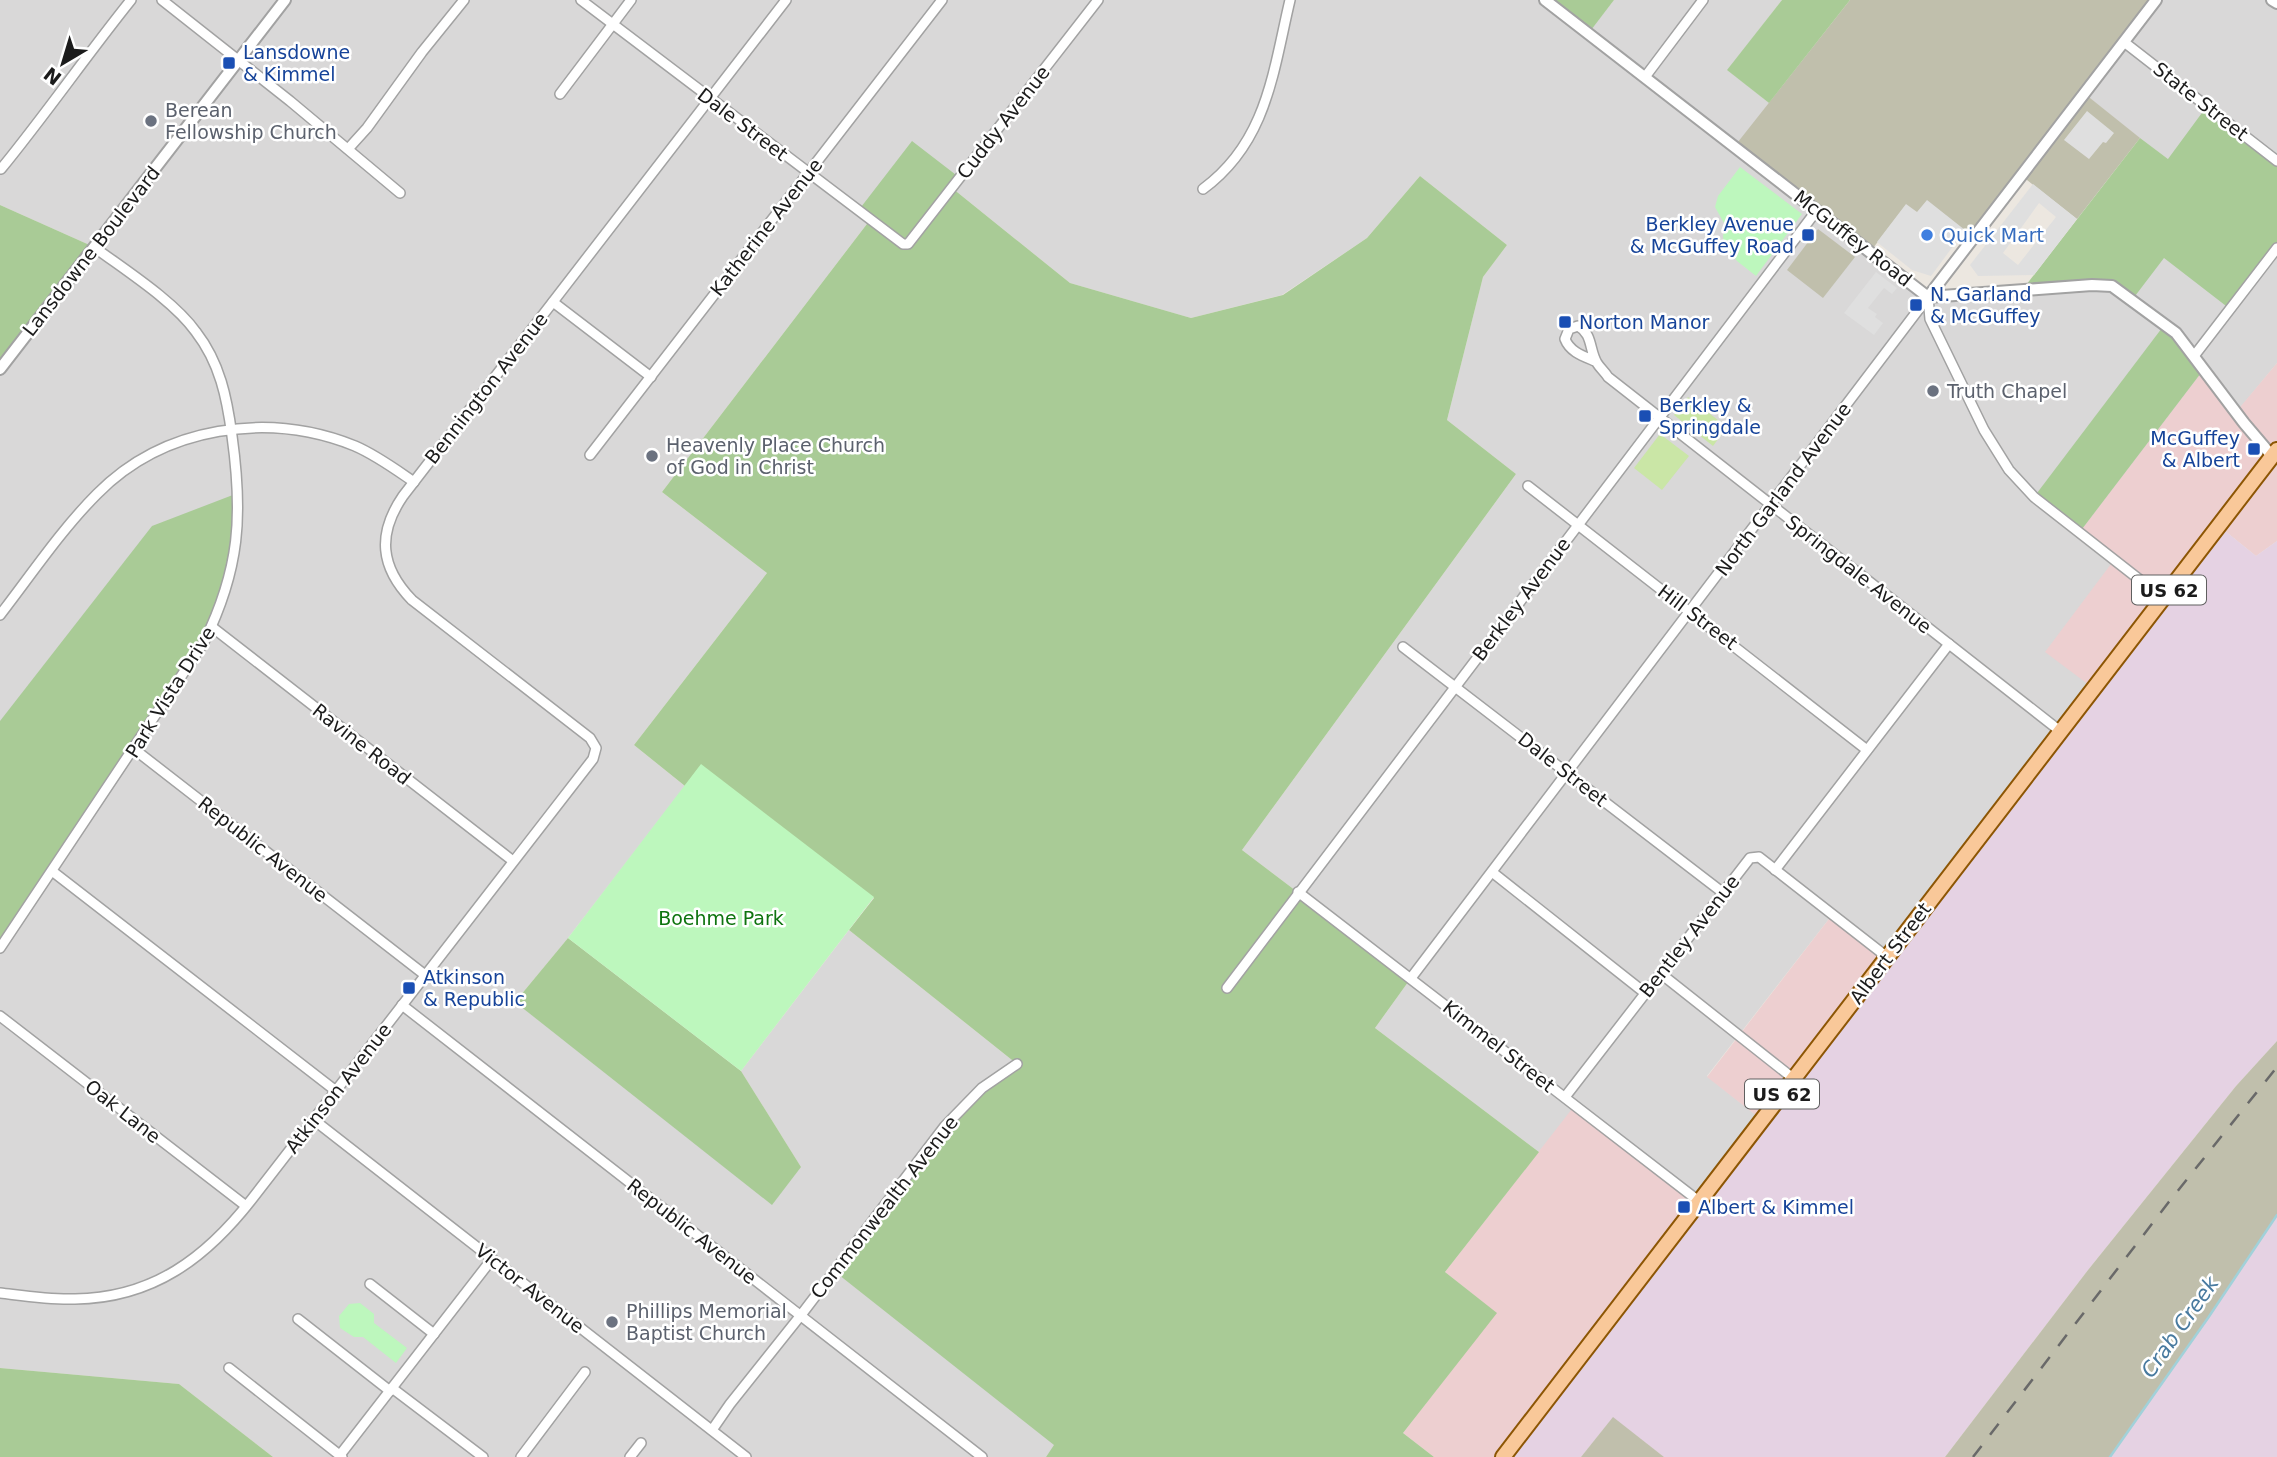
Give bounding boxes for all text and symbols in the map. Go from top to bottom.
north arrow [28,28,98,98]
place label: Lansdowne & Kimmel [243,41,350,85]
marker: Lansdowne & Kimmel [221,55,237,71]
street label: State Street [2149,57,2253,145]
street label: Cuddy Avenue [952,61,1054,183]
text: N [39,63,66,90]
street label: Dale Street [694,83,792,165]
place label: Berean Fellowship Church [165,99,337,143]
marker: Berean Fellowship Church [143,113,159,129]
street label: Katherine Avenue [705,154,827,300]
street label: Lansdowne Boulevard [18,162,164,340]
street label: McGuffey Road [1790,185,1916,291]
place label: Berkley Avenue & McGuffey Road [1630,213,1794,257]
place label: Quick Mart [1941,224,2044,246]
marker: Berkley Avenue & McGuffey Road [1800,227,1816,243]
marker: Quick Mart [1919,227,1935,243]
place label: N. Garland & McGuffey [1930,283,2040,327]
marker: N. Garland & McGuffey [1908,297,1924,313]
street label: Bennington Avenue [420,308,552,468]
place label: Norton Manor [1579,311,1710,333]
marker: Norton Manor [1557,314,1573,330]
place label: Truth Chapel [1946,380,2067,402]
marker: Truth Chapel [1925,383,1941,399]
place label: Berkley & Springdale [1659,394,1761,438]
street label: North Garland Avenue [1711,398,1855,580]
marker: Berkley & Springdale [1637,408,1653,424]
place label: McGuffey & Albert [2150,427,2240,471]
place label: Heavenly Place Church of God in Christ [666,434,885,478]
marker: McGuffey & Albert [2246,441,2262,457]
marker: Heavenly Place Church of God in Christ [644,448,660,464]
street label: Springdale Avenue [1782,510,1936,638]
street label: Berkley Avenue [1468,533,1574,665]
road number: US 62 [2132,576,2206,604]
street label: Hill Street [1654,580,1742,654]
street label: Park Vista Drive [121,622,219,762]
street label: Ravine Road [309,699,415,789]
street label: Dale Street [1514,727,1612,811]
street label: Republic Avenue [194,792,332,906]
street label: Bentley Avenue [1634,870,1744,1002]
street label: Albert Street [1845,898,1935,1008]
park label: Boehme Park [658,907,784,929]
place label: Atkinson & Republic [423,966,525,1010]
marker: Atkinson & Republic [401,980,417,996]
street label: Kimmel Street [1439,996,1559,1096]
street label: Atkinson Avenue [280,1019,396,1157]
street label: Oak Lane [81,1075,165,1147]
road number: US 62 [1745,1079,1819,1108]
street label: Commonwealth Avenue [806,1111,962,1303]
street label: Republic Avenue [623,1174,761,1288]
place label: Albert & Kimmel [1698,1196,1854,1218]
marker: Albert & Kimmel [1676,1199,1692,1215]
street label: Victor Avenue [471,1239,589,1337]
water label: Crab Creek [2136,1271,2224,1382]
place label: Phillips Memorial Baptist Church [626,1300,787,1344]
marker: Phillips Memorial Baptist Church [604,1314,620,1330]

